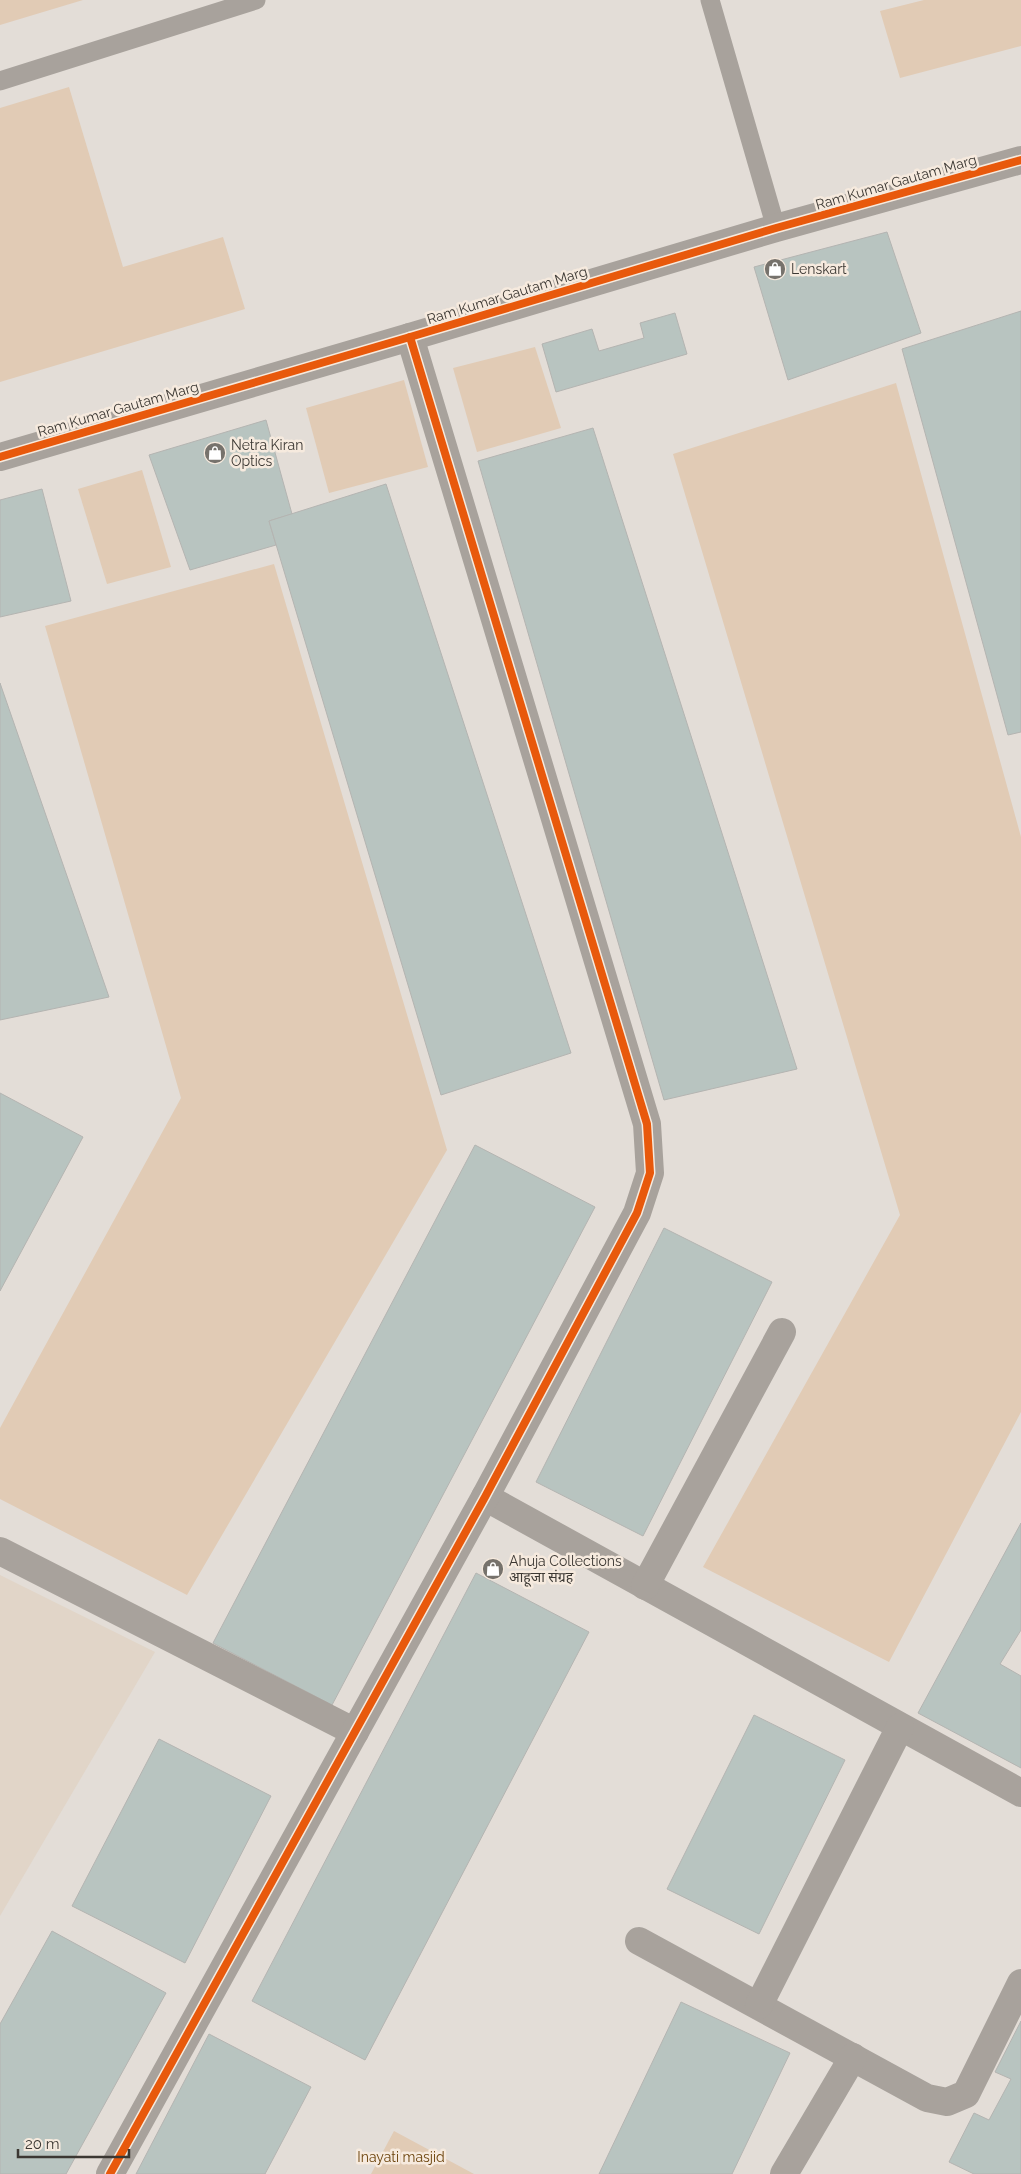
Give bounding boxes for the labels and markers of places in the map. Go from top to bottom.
shop icon: Lenskart [763,257,787,281]
place label: Lenskart [791,261,847,277]
place label: Netra Kiran Optics [231,437,303,469]
shop icon: Netra Kiran Optics [203,441,227,465]
place label: Ahuja Collections आहूजा संग्रह [509,1553,622,1587]
shop icon: Ahuja Collections आहूजा संग्रह [481,1557,505,1581]

